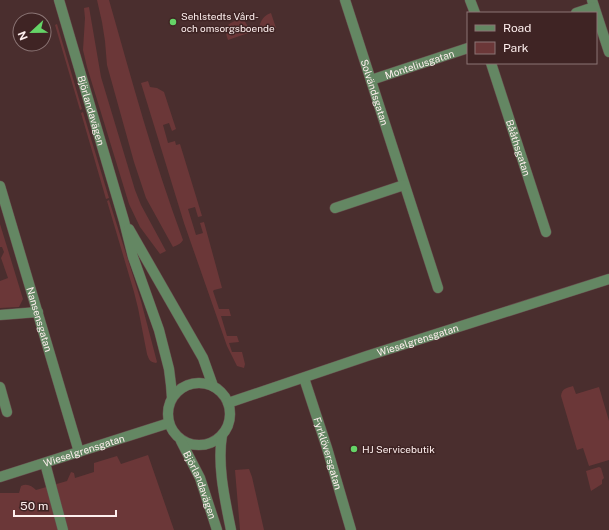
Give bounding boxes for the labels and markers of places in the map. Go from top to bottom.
place label: Sehlstedts Vård- och omsorgsboende [181,10,275,34]
marker: Sehlstedts Vård- och omsorgsboende [168,17,178,27]
place label: HJ Servicebutik [362,443,435,455]
marker: HJ Servicebutik [349,444,359,454]

